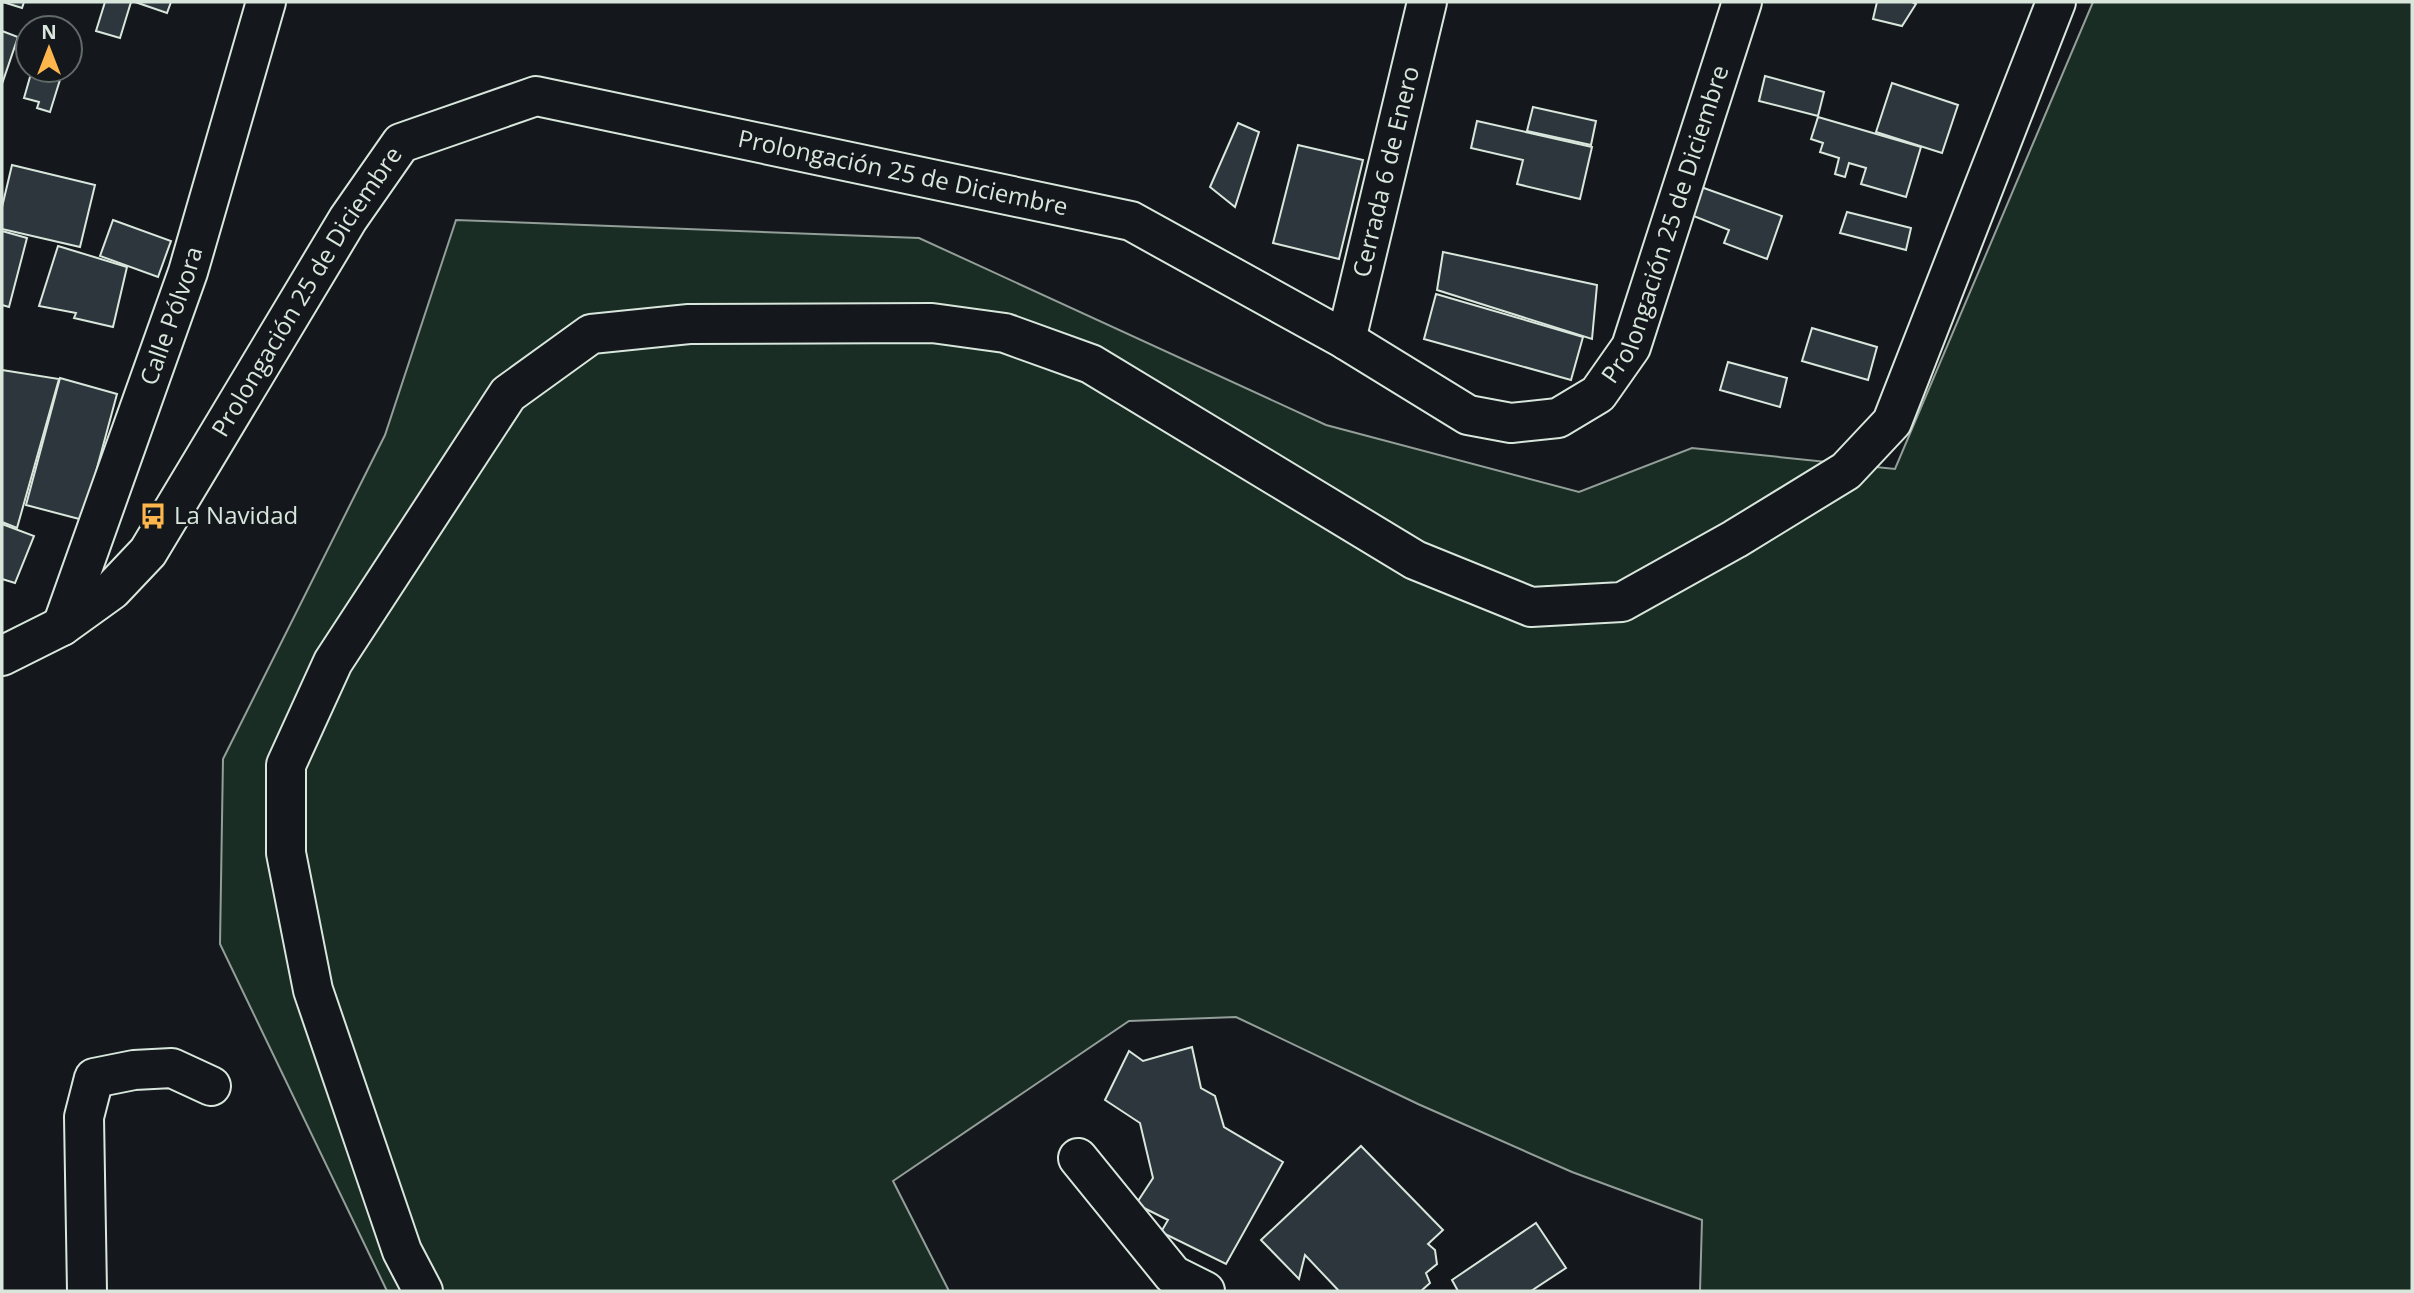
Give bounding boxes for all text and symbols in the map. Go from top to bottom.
north arrow [14,14,84,84]
text: N [41,19,57,45]
street label: Prolongación 25 de Diciembre [1593,61,1736,389]
street label: Cerrada 6 de Enero [1344,63,1426,280]
street label: Prolongación 25 de Diciembre [735,121,1071,222]
street label: Prolongación 25 de Diciembre [203,139,409,442]
street label: Calle Pólvora [131,242,210,389]
place label: La Navidad [174,498,298,531]
bus stop icon: La Navidad [138,501,168,531]

